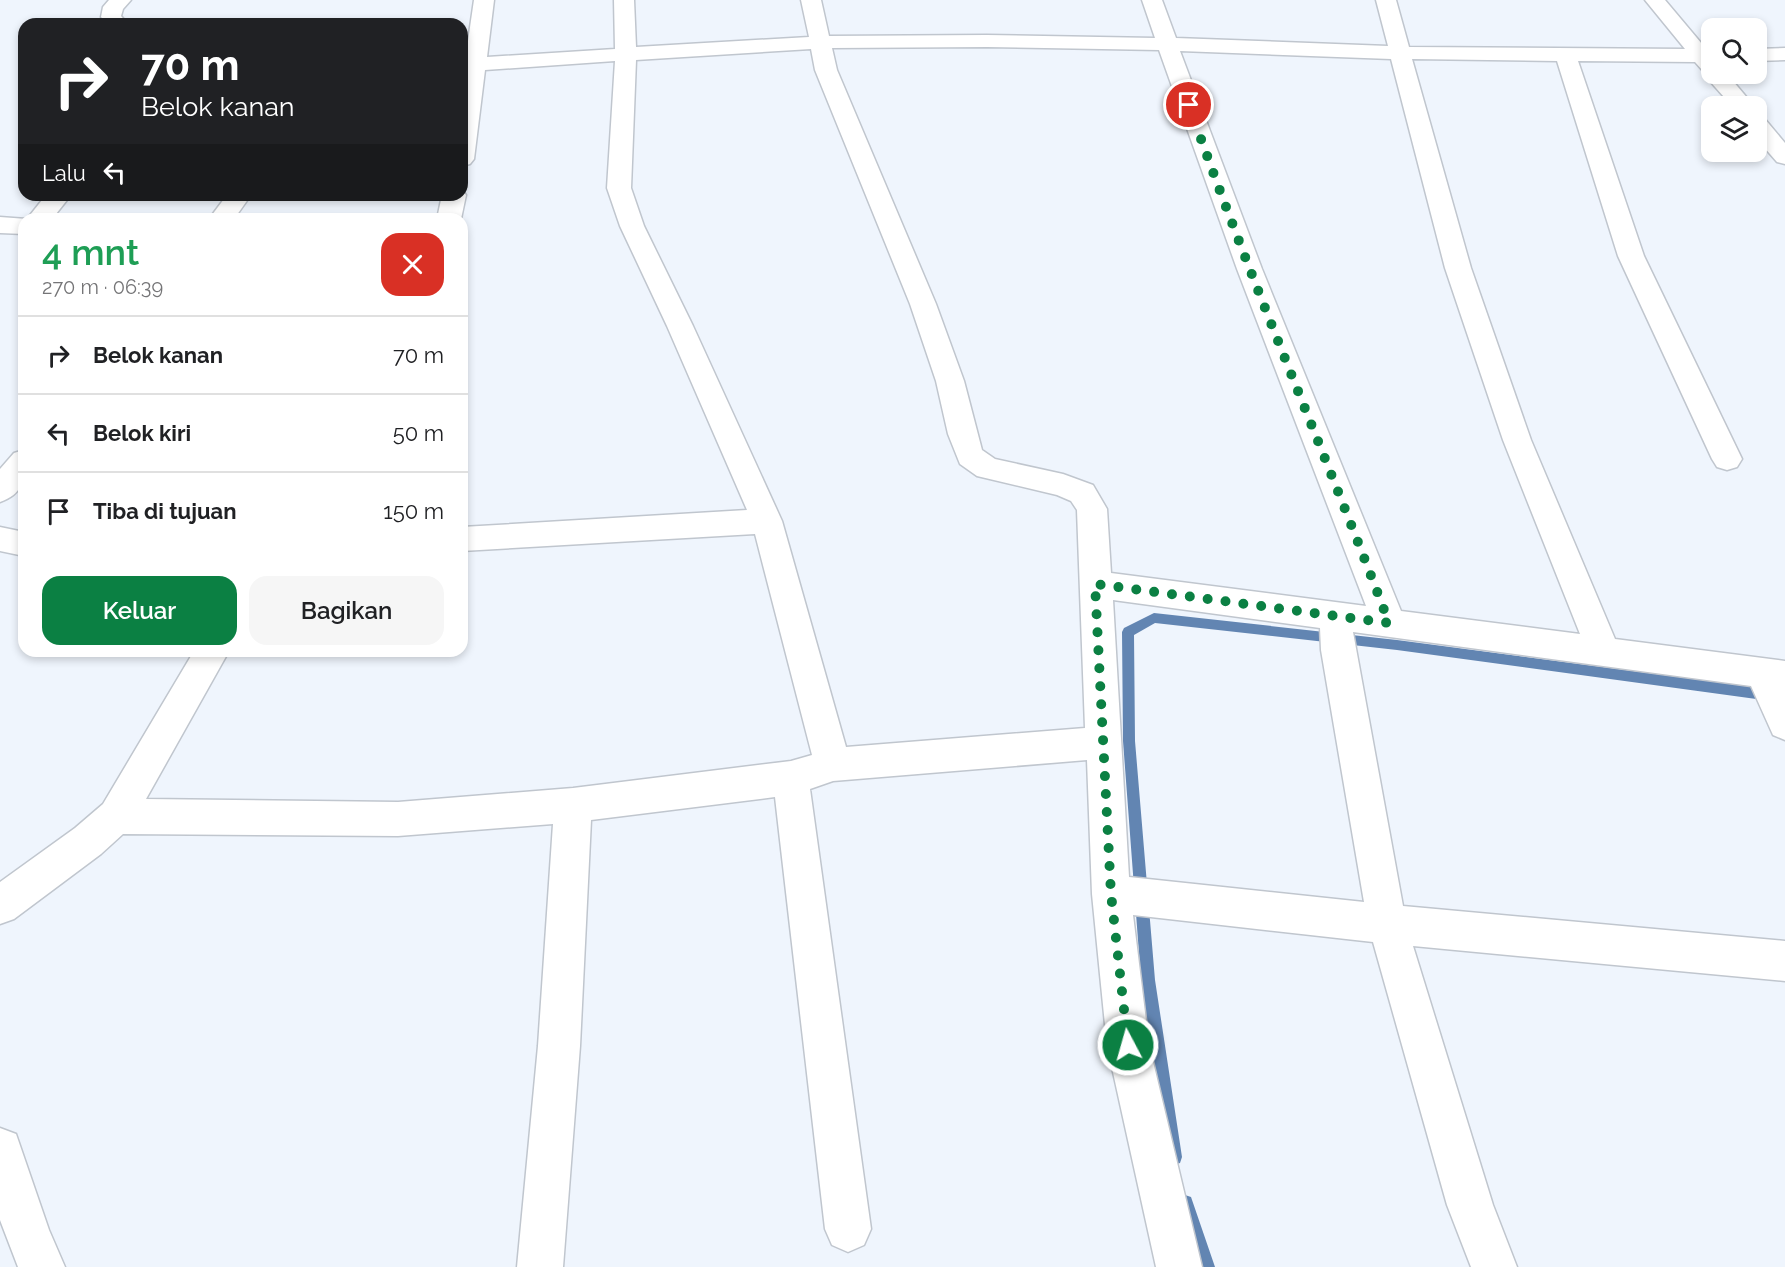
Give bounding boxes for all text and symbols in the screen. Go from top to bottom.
map controls [1701,18,1767,162]
button: search [1701,18,1767,84]
text: 70 m [141,41,240,90]
icon: right [42,42,120,120]
pin [1163,79,1214,130]
icon: arrive [1172,88,1205,121]
text: Belok kanan [141,91,295,122]
button: layers [1701,96,1767,162]
icon: left [98,156,131,189]
text: Lalu [42,160,86,186]
text: 4 mnt [42,231,139,273]
button: close [381,233,444,296]
text: 270 m · 06:39 [42,275,163,299]
icon: right [42,339,75,372]
text: Belok kanan [93,342,223,368]
text: 70 m [393,342,444,368]
icon: left [42,417,75,450]
text: Belok kiri [93,420,191,446]
text: 50 m [393,420,444,446]
icon: arrive [42,495,75,528]
text: Tiba di tujuan [93,498,236,524]
text: 150 m [383,498,444,524]
button: Keluar [42,576,237,645]
button: Bagikan [249,576,444,645]
position arrow [1096,1013,1160,1077]

